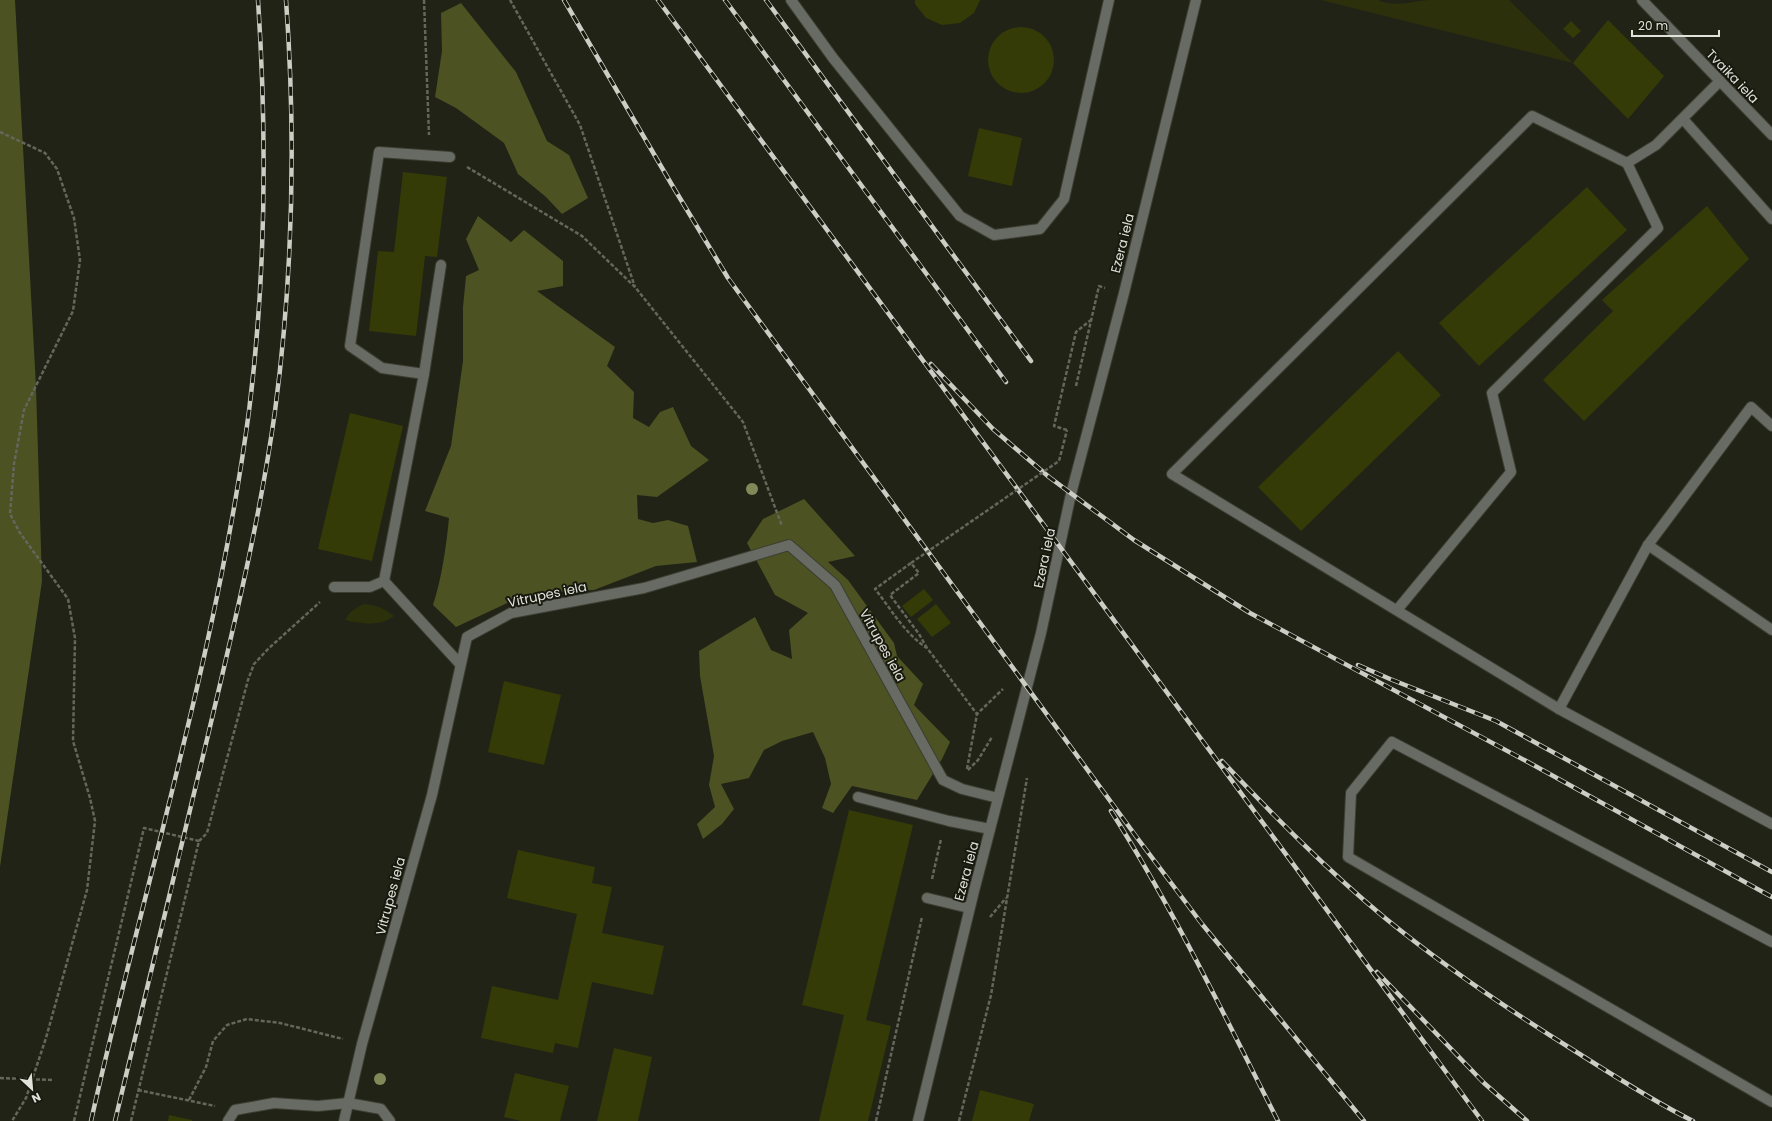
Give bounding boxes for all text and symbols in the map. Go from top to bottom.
scale bar [1632,12,1719,38]
text: 20 m [1638,17,1668,34]
street label: Tvaika iela [1702,45,1763,108]
street label: Ezera iela [1106,211,1139,275]
street label: Ezera iela [1029,526,1060,590]
street label: Vitrupes iela [506,577,588,612]
street label: Vitrupes iela [855,606,910,685]
street label: Ezera iela [949,839,984,903]
street label: Vitrupes iela [371,855,410,937]
north arrow [12,1069,52,1109]
text: N [29,1089,44,1107]

